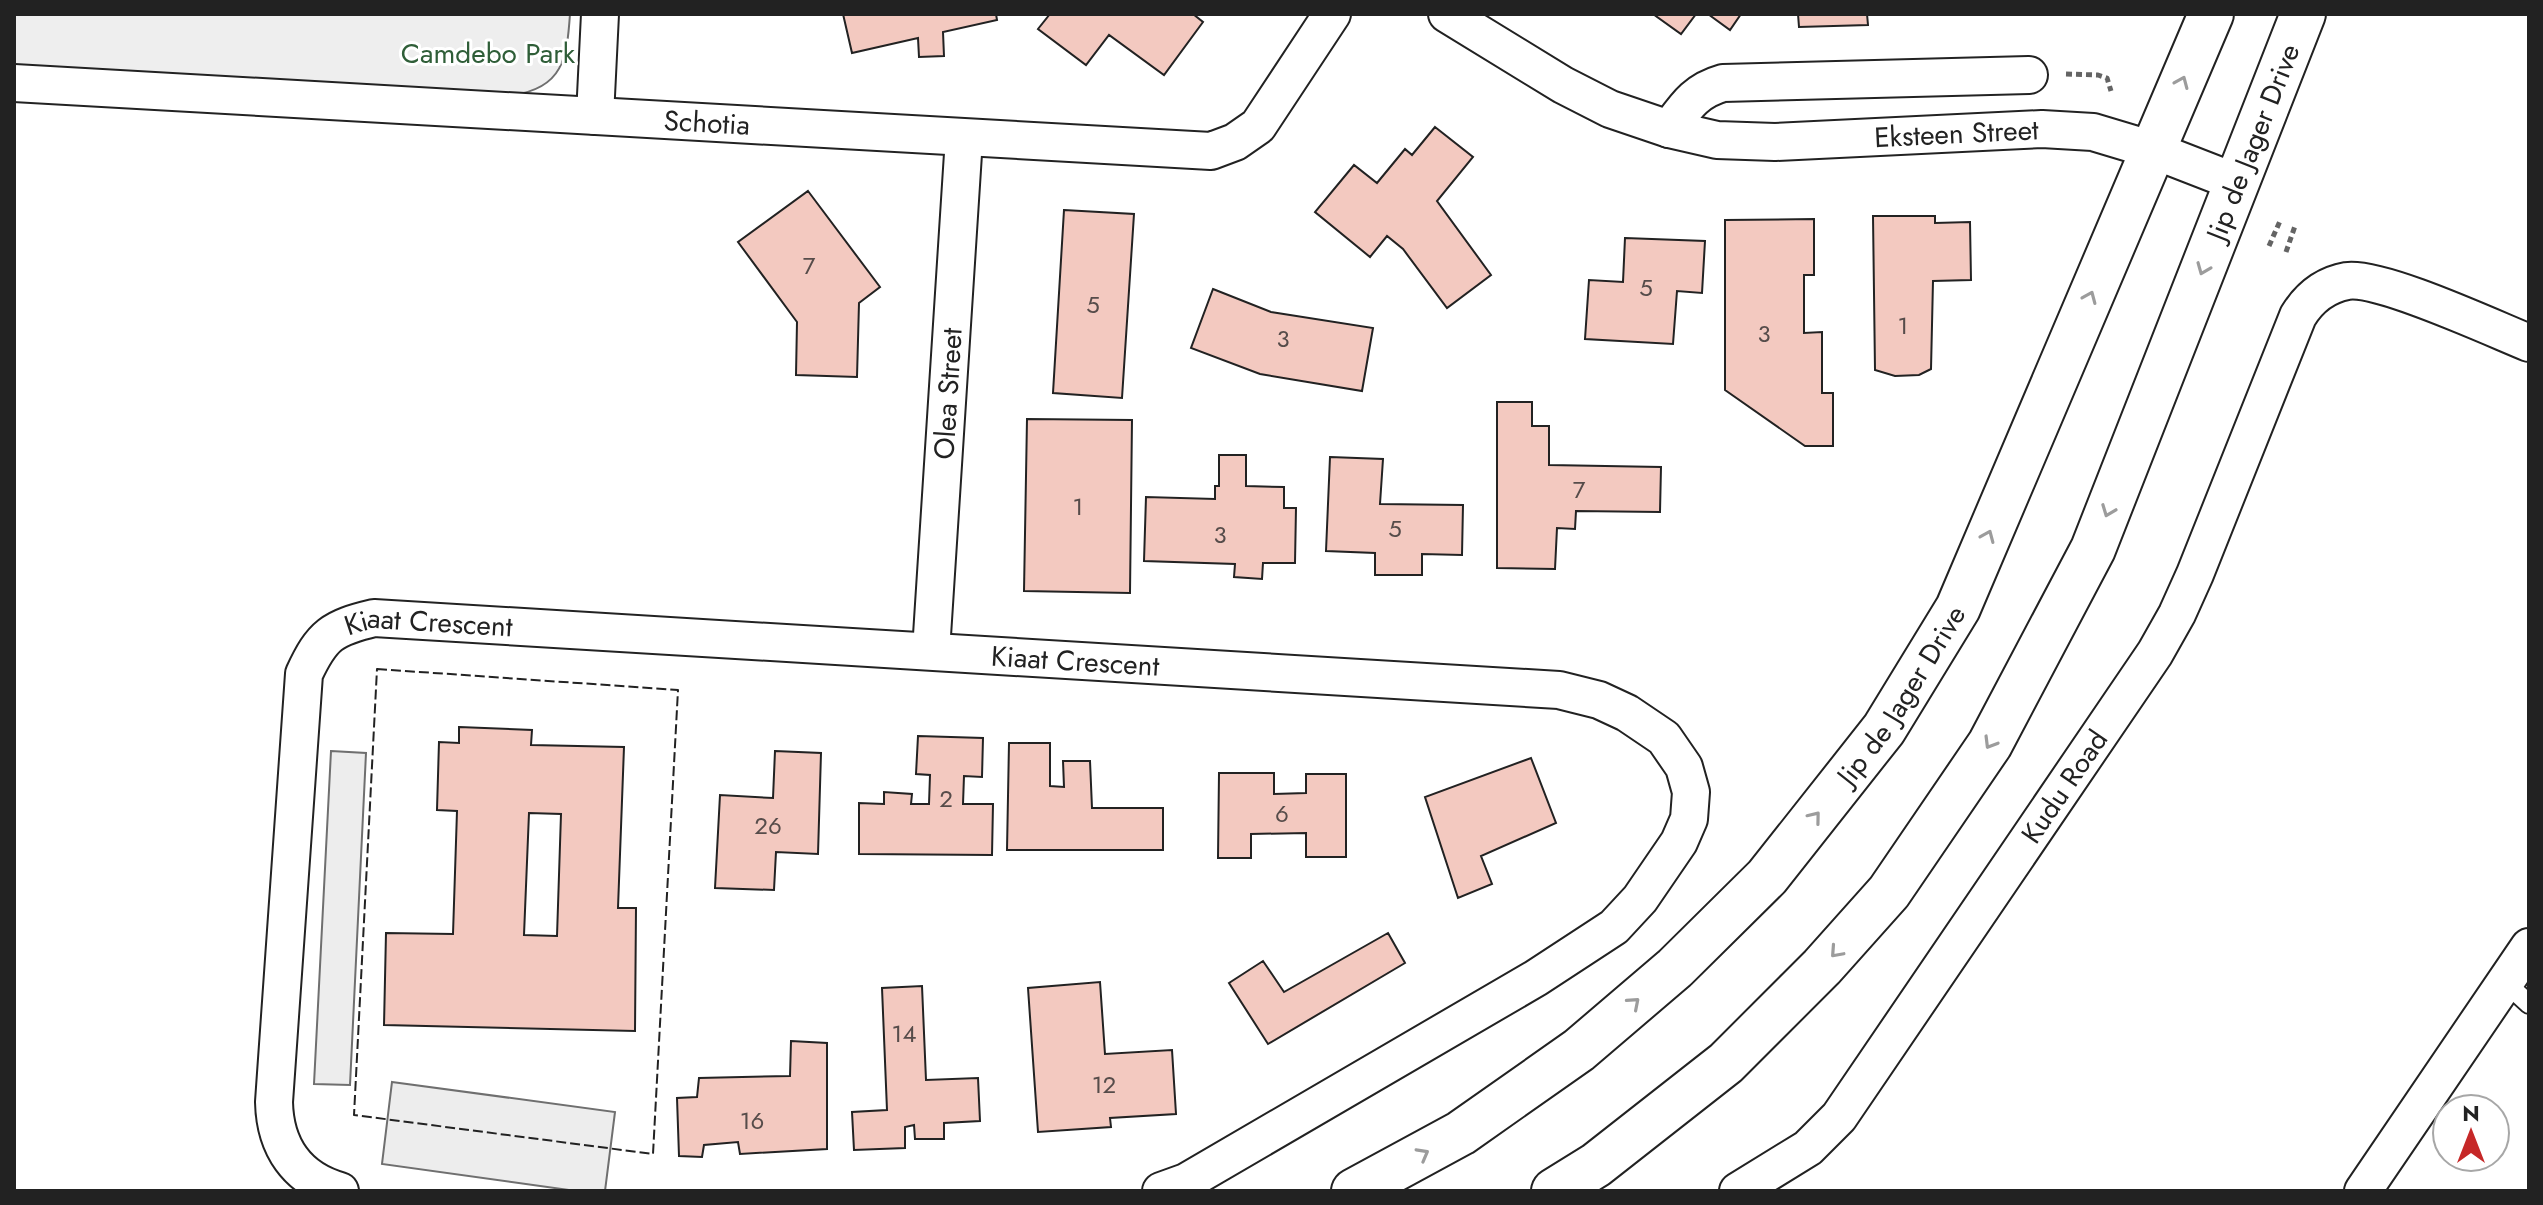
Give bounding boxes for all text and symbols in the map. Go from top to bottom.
park label: Camdebo Park [401,33,576,74]
street label: Jip de Jager Drive [2194,38,2310,250]
one-way arrow [2172,76,2188,90]
street label: Schotia [663,99,751,145]
street label: Eksteen Street [1873,109,2040,158]
house number: 7 [803,248,816,283]
one-way arrow [2196,261,2213,275]
house number: 5 [1639,270,1653,305]
house number: 5 [1086,287,1100,322]
one-way arrow [2081,291,2097,305]
house number: 1 [1898,308,1908,343]
house number: 3 [1757,316,1771,351]
house number: 3 [1276,321,1290,356]
street label: Olea Street [923,326,972,461]
house number: 7 [1573,472,1586,507]
house number: 1 [1073,489,1083,524]
one-way arrow [2101,503,2118,517]
house number: 5 [1388,511,1402,546]
house number: 3 [1213,517,1227,552]
one-way arrow [1979,530,1995,544]
street label: Kiaat Crescent [339,597,514,647]
street label: Jip de Jager Drive [1824,597,1975,797]
street label: Kiaat Crescent [990,635,1161,686]
street label: Kudu Road [2011,721,2117,851]
one-way arrow [1984,734,2000,749]
house number: 2 [939,781,953,816]
house number: 6 [1275,796,1289,831]
house number: 26 [754,808,782,843]
one-way arrow [1805,812,1820,826]
one-way arrow [1832,942,1846,957]
one-way arrow [1625,998,1640,1013]
house number: 14 [892,1016,916,1051]
house number: 12 [1092,1067,1116,1102]
north arrow [2431,1093,2511,1173]
text: N [2462,1097,2480,1129]
house number: 16 [740,1103,764,1138]
one-way arrow [1415,1148,1429,1163]

